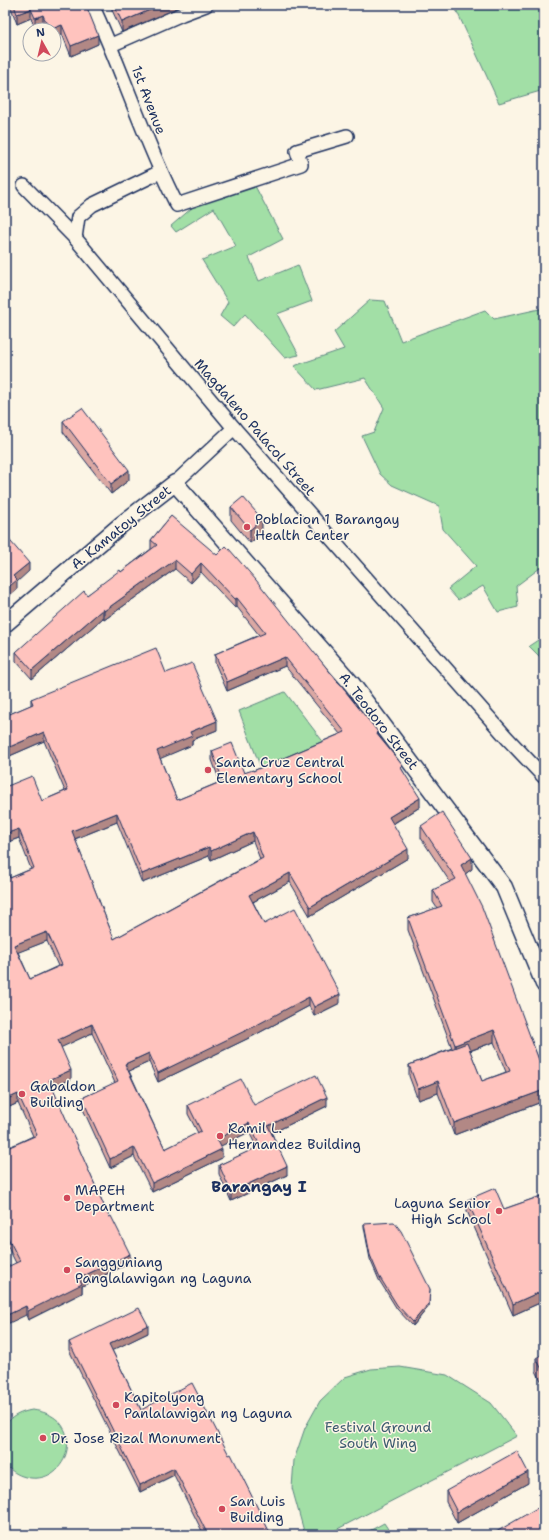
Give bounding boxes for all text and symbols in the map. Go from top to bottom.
north arrow [22,22,62,62]
text: N [35,25,46,41]
street label: 1st Avenue [128,63,170,137]
street label: Magdaleno Palacol Street [191,355,319,499]
street label: A. Kamatoy Street [67,481,175,573]
place label: Poblacion 1 Barangay Health Center [255,510,399,544]
marker: Poblacion 1 Barangay Health Center [242,522,252,532]
street label: A. Teodoro Street [335,669,423,773]
place label: Santa Cruz Central Elementary School [216,753,345,787]
marker: Santa Cruz Central Elementary School [203,765,213,775]
place label: Gabaldon Building [30,1077,96,1111]
marker: Gabaldon Building [17,1089,27,1099]
place label: Ramil L. Hernandez Building [228,1119,361,1153]
marker: Ramil L. Hernandez Building [215,1131,225,1141]
district label: Barangay I [211,1176,307,1197]
place label: MAPEH Department [75,1181,155,1215]
marker: MAPEH Department [62,1193,72,1203]
place label: Laguna Senior High School [394,1194,492,1228]
marker: Laguna Senior High School [494,1206,504,1216]
place label: Sangguniang Panglalawigan ng Laguna [75,1253,252,1287]
marker: Sangguniang Panglalawigan ng Laguna [62,1265,72,1275]
place label: Kapitolyong Panlalawigan ng Laguna [124,1388,292,1422]
marker: Kapitolyong Panlalawigan ng Laguna [111,1400,121,1410]
park label: Festival Ground South Wing [325,1418,431,1452]
place label: Dr. Jose Rizal Monument [51,1429,221,1447]
marker: Dr. Jose Rizal Monument [38,1433,48,1443]
place label: San Luis Building [230,1492,285,1526]
marker: San Luis Building [217,1504,227,1514]

